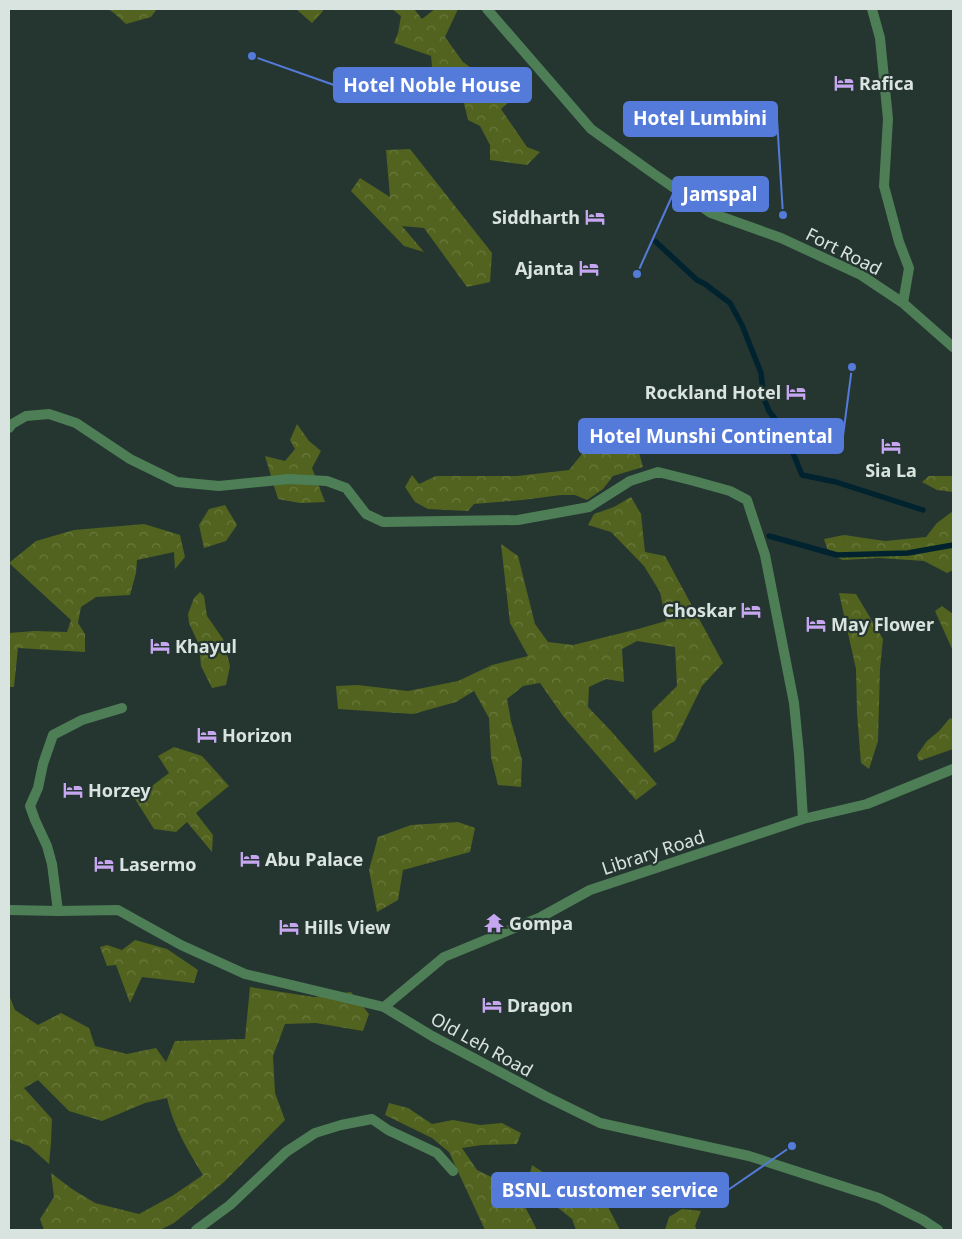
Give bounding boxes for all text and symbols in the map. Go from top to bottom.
callout: Hotel Noble House [334,68,531,102]
place label: Rafica [859,71,914,95]
text: Hotel Noble House [343,72,521,98]
hotel icon: Rafica [833,72,855,94]
callout: Hotel Lumbini [624,102,777,136]
text: Hotel Lumbini [633,105,767,131]
callout: Jamspal [673,177,768,211]
text: Jamspal [681,181,757,207]
place label: Siddharth [492,205,580,229]
hotel icon: Siddharth [584,206,606,228]
street label: Fort Road [802,222,886,280]
place label: Ajanta [515,256,574,280]
hotel icon: Ajanta [578,257,600,279]
place label: Rockland Hotel [645,380,781,404]
hotel icon: Rockland Hotel [785,381,807,403]
callout: Hotel Munshi Continental [579,419,843,453]
text: Hotel Munshi Continental [589,423,833,449]
hotel icon: Sia La [880,435,902,457]
place label: Sia La [865,458,917,482]
place label: Choskar [662,598,736,622]
hotel icon: Choskar [740,599,762,621]
place label: May Flower [831,612,934,636]
hotel icon: May Flower [805,613,827,635]
place label: Khayul [175,634,237,658]
hotel icon: Khayul [149,635,171,657]
place label: Horizon [222,723,292,747]
hotel icon: Horizon [196,724,218,746]
place label: Horzey [88,778,151,802]
hotel icon: Horzey [62,779,84,801]
street label: Library Road [598,824,708,880]
place label: Abu Palace [265,847,363,871]
hotel icon: Abu Palace [239,848,261,870]
place label: Lasermo [119,852,196,876]
hotel icon: Lasermo [93,853,115,875]
place label: Gompa [509,911,573,935]
temple icon: Gompa [483,912,505,934]
place label: Hills View [304,915,391,939]
hotel icon: Hills View [278,916,300,938]
place label: Dragon [507,993,573,1017]
hotel icon: Dragon [481,994,503,1016]
street label: Old Leh Road [427,1006,537,1082]
callout: BSNL customer service [492,1173,728,1207]
text: BSNL customer service [502,1177,718,1203]

